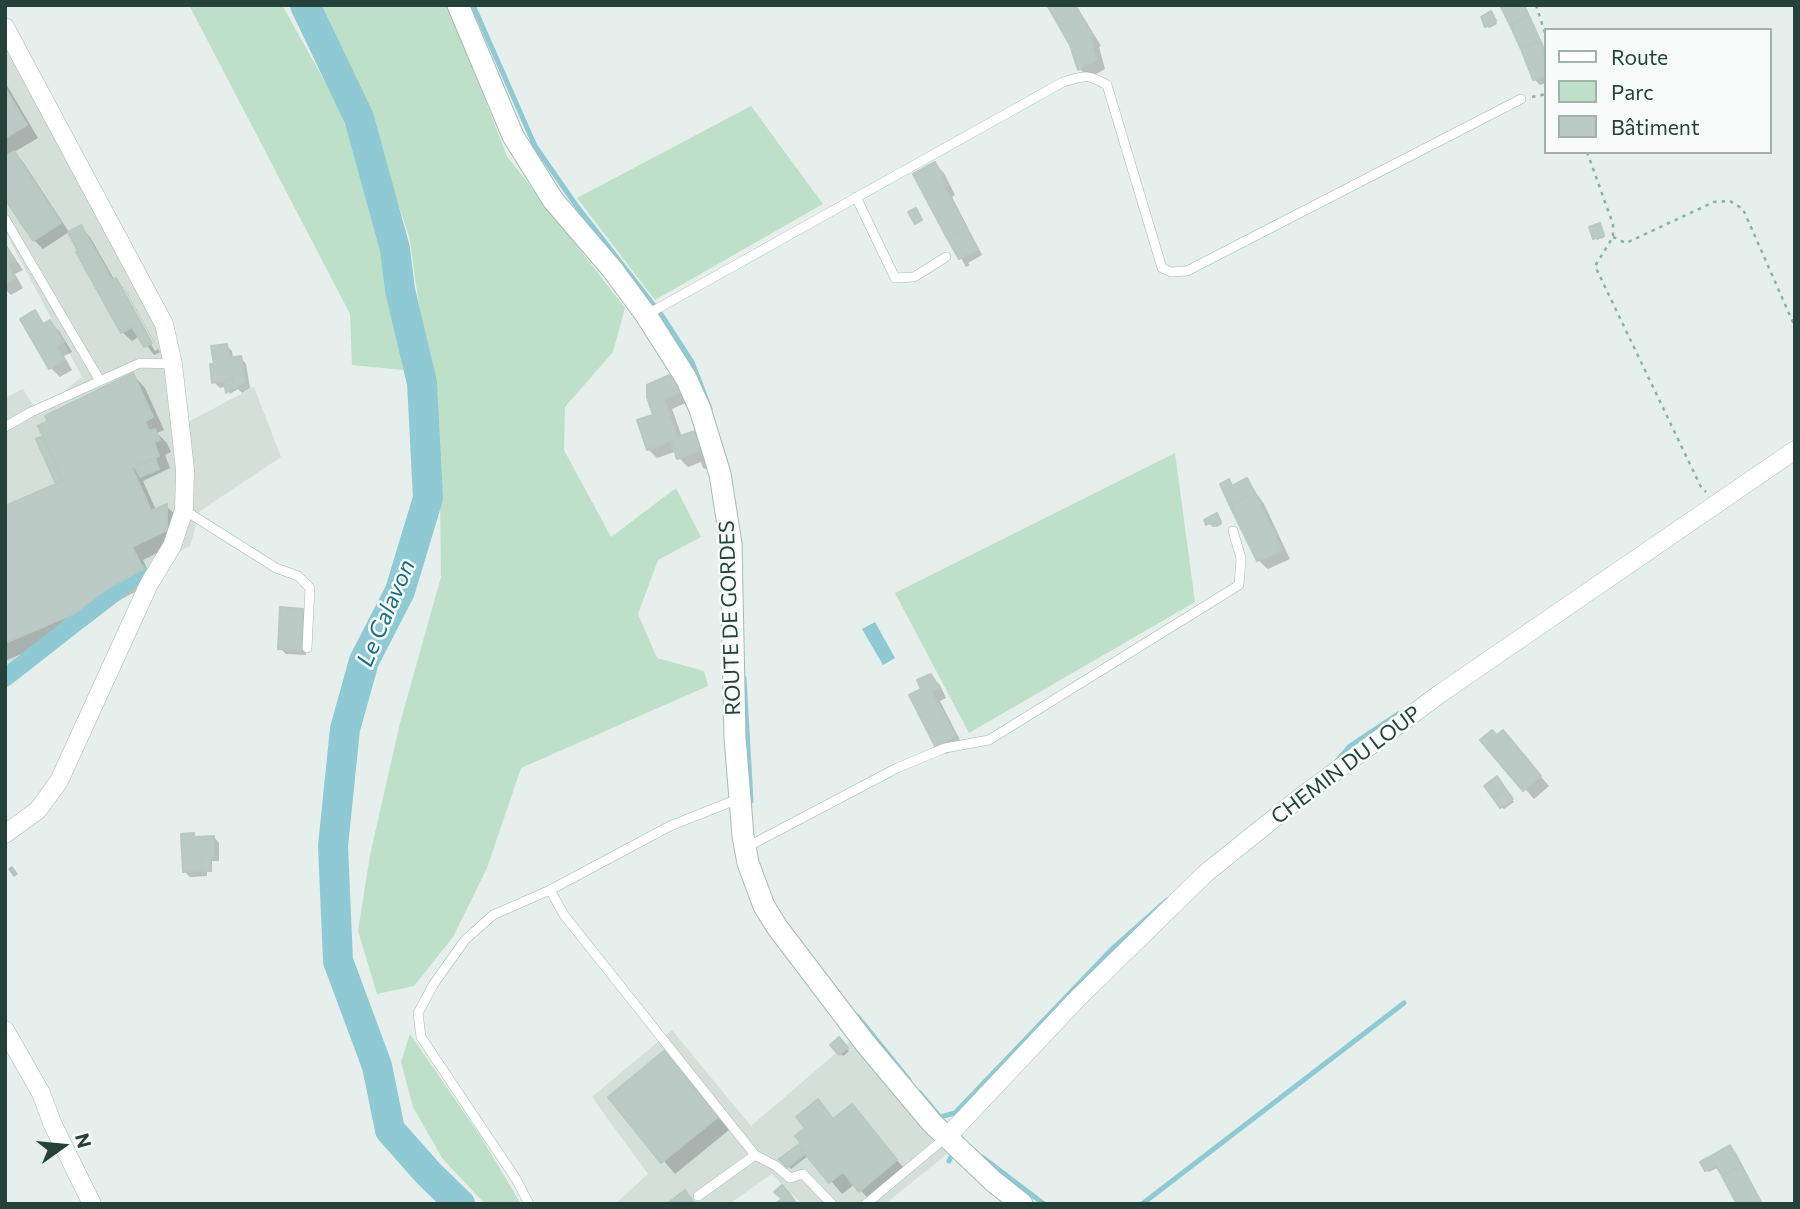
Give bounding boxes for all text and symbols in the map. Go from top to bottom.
legend [1545,28,1772,154]
text: Route [1611,44,1668,69]
text: Parc [1611,79,1654,104]
text: Bâtiment [1611,114,1700,139]
street label: ROUTE DE GORDES [714,520,746,716]
water label: Le Calavon [351,555,421,671]
street label: CHEMIN DU LOUP [1266,701,1426,829]
north arrow [28,1111,98,1181]
text: N [71,1131,97,1150]

